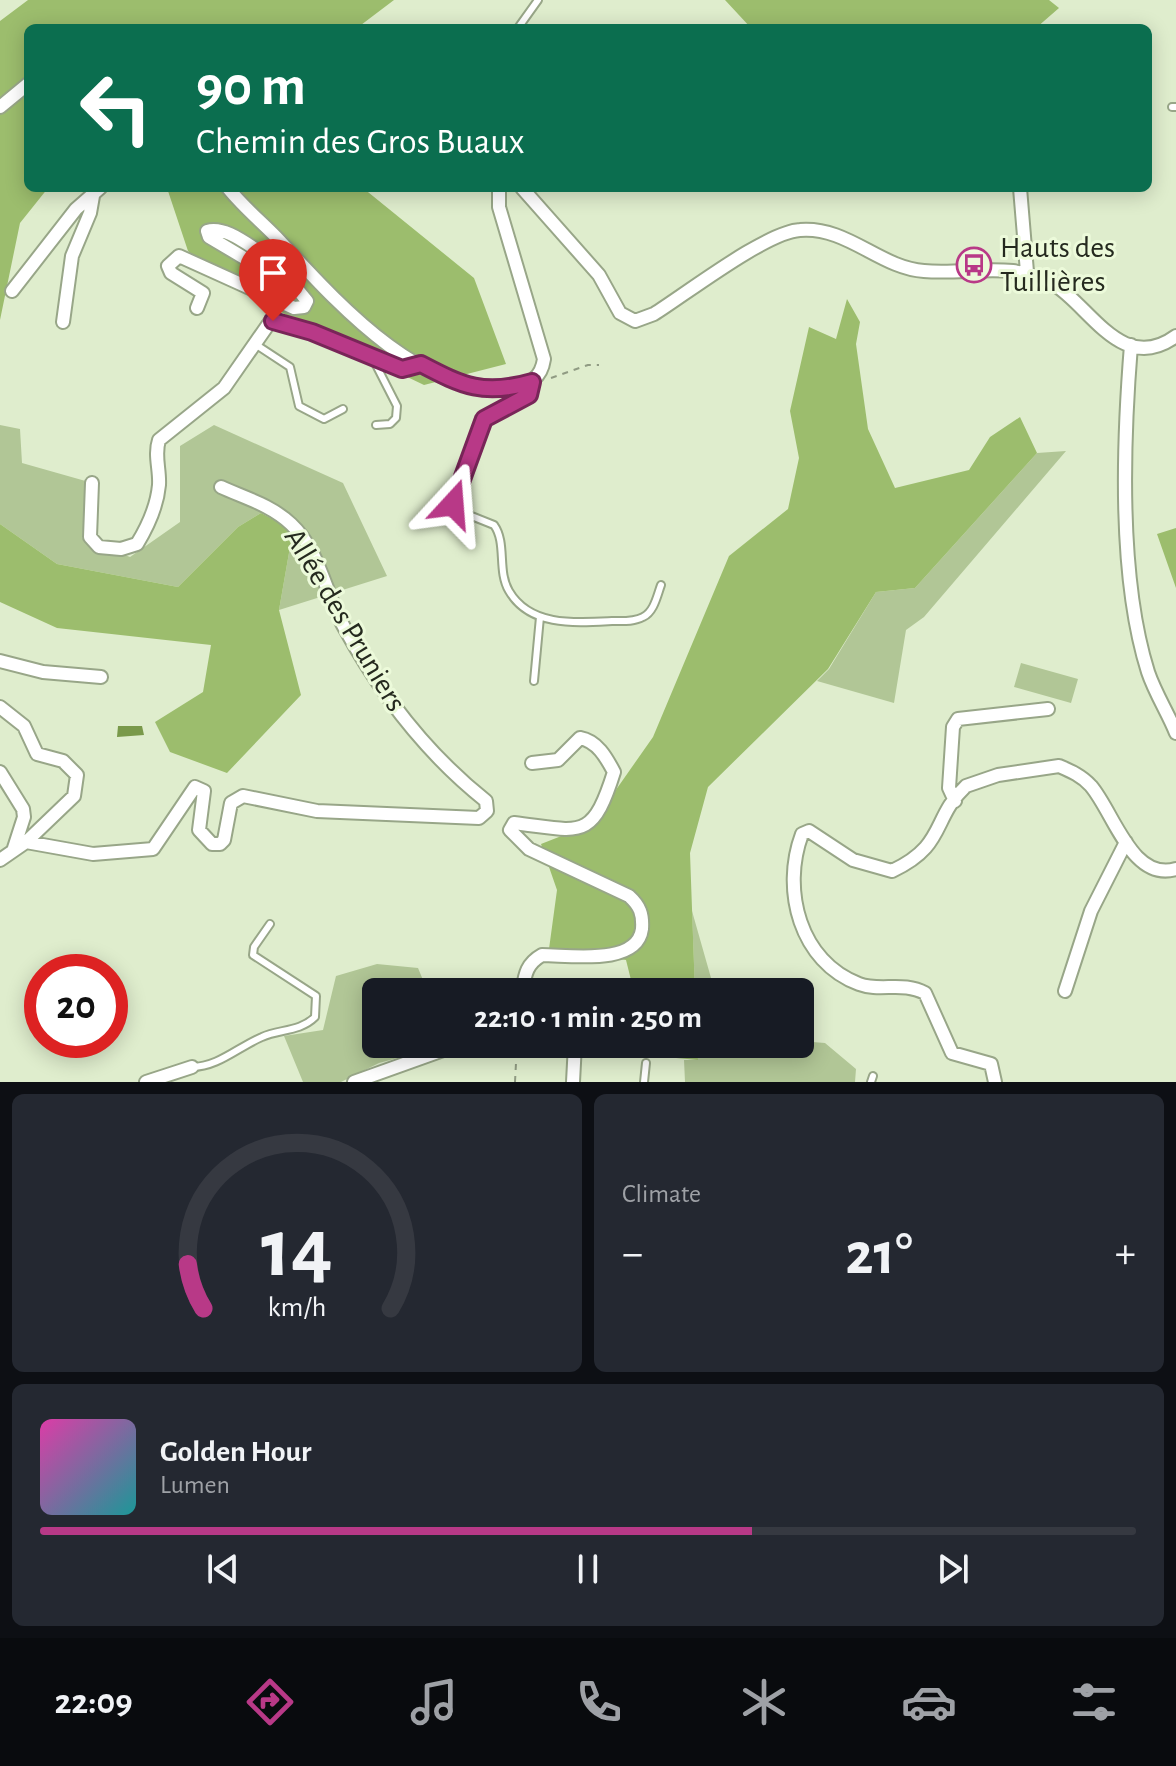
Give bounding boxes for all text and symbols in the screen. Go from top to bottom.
icon: left [64,56,168,160]
text: 90 m [196,59,306,115]
text: Chemin des Gros Buaux [196,124,524,160]
place label: Hauts des Tuillières [1000,233,1115,297]
pin [239,239,307,321]
bus stop icon: Hauts des Tuillières [955,246,993,284]
icon: arrive [251,251,295,295]
position arrow [411,462,495,546]
street label: Allée des Pruniers [279,523,411,717]
speed limit sign: 20 [24,954,128,1058]
text: 22:10 · 1 min · 250 m [474,1003,702,1033]
text: Climate [622,1181,701,1207]
text: 14 [261,1208,333,1292]
text: 21° [845,1225,913,1285]
text: − [622,1232,643,1276]
text: + [1115,1232,1136,1276]
text: km/h [268,1293,326,1322]
text: Golden Hour [160,1437,312,1467]
text: Lumen [160,1472,230,1498]
icon: previous [201,1547,245,1591]
icon: pause [566,1547,610,1591]
icon: next [931,1547,975,1591]
icon: directions [242,1674,298,1730]
icon: music [406,1674,462,1730]
icon: phone [571,1674,627,1730]
icon: climate [736,1674,792,1730]
icon: car [901,1674,957,1730]
icon: filters [1066,1674,1122,1730]
text: 22:09 [54,1684,133,1720]

